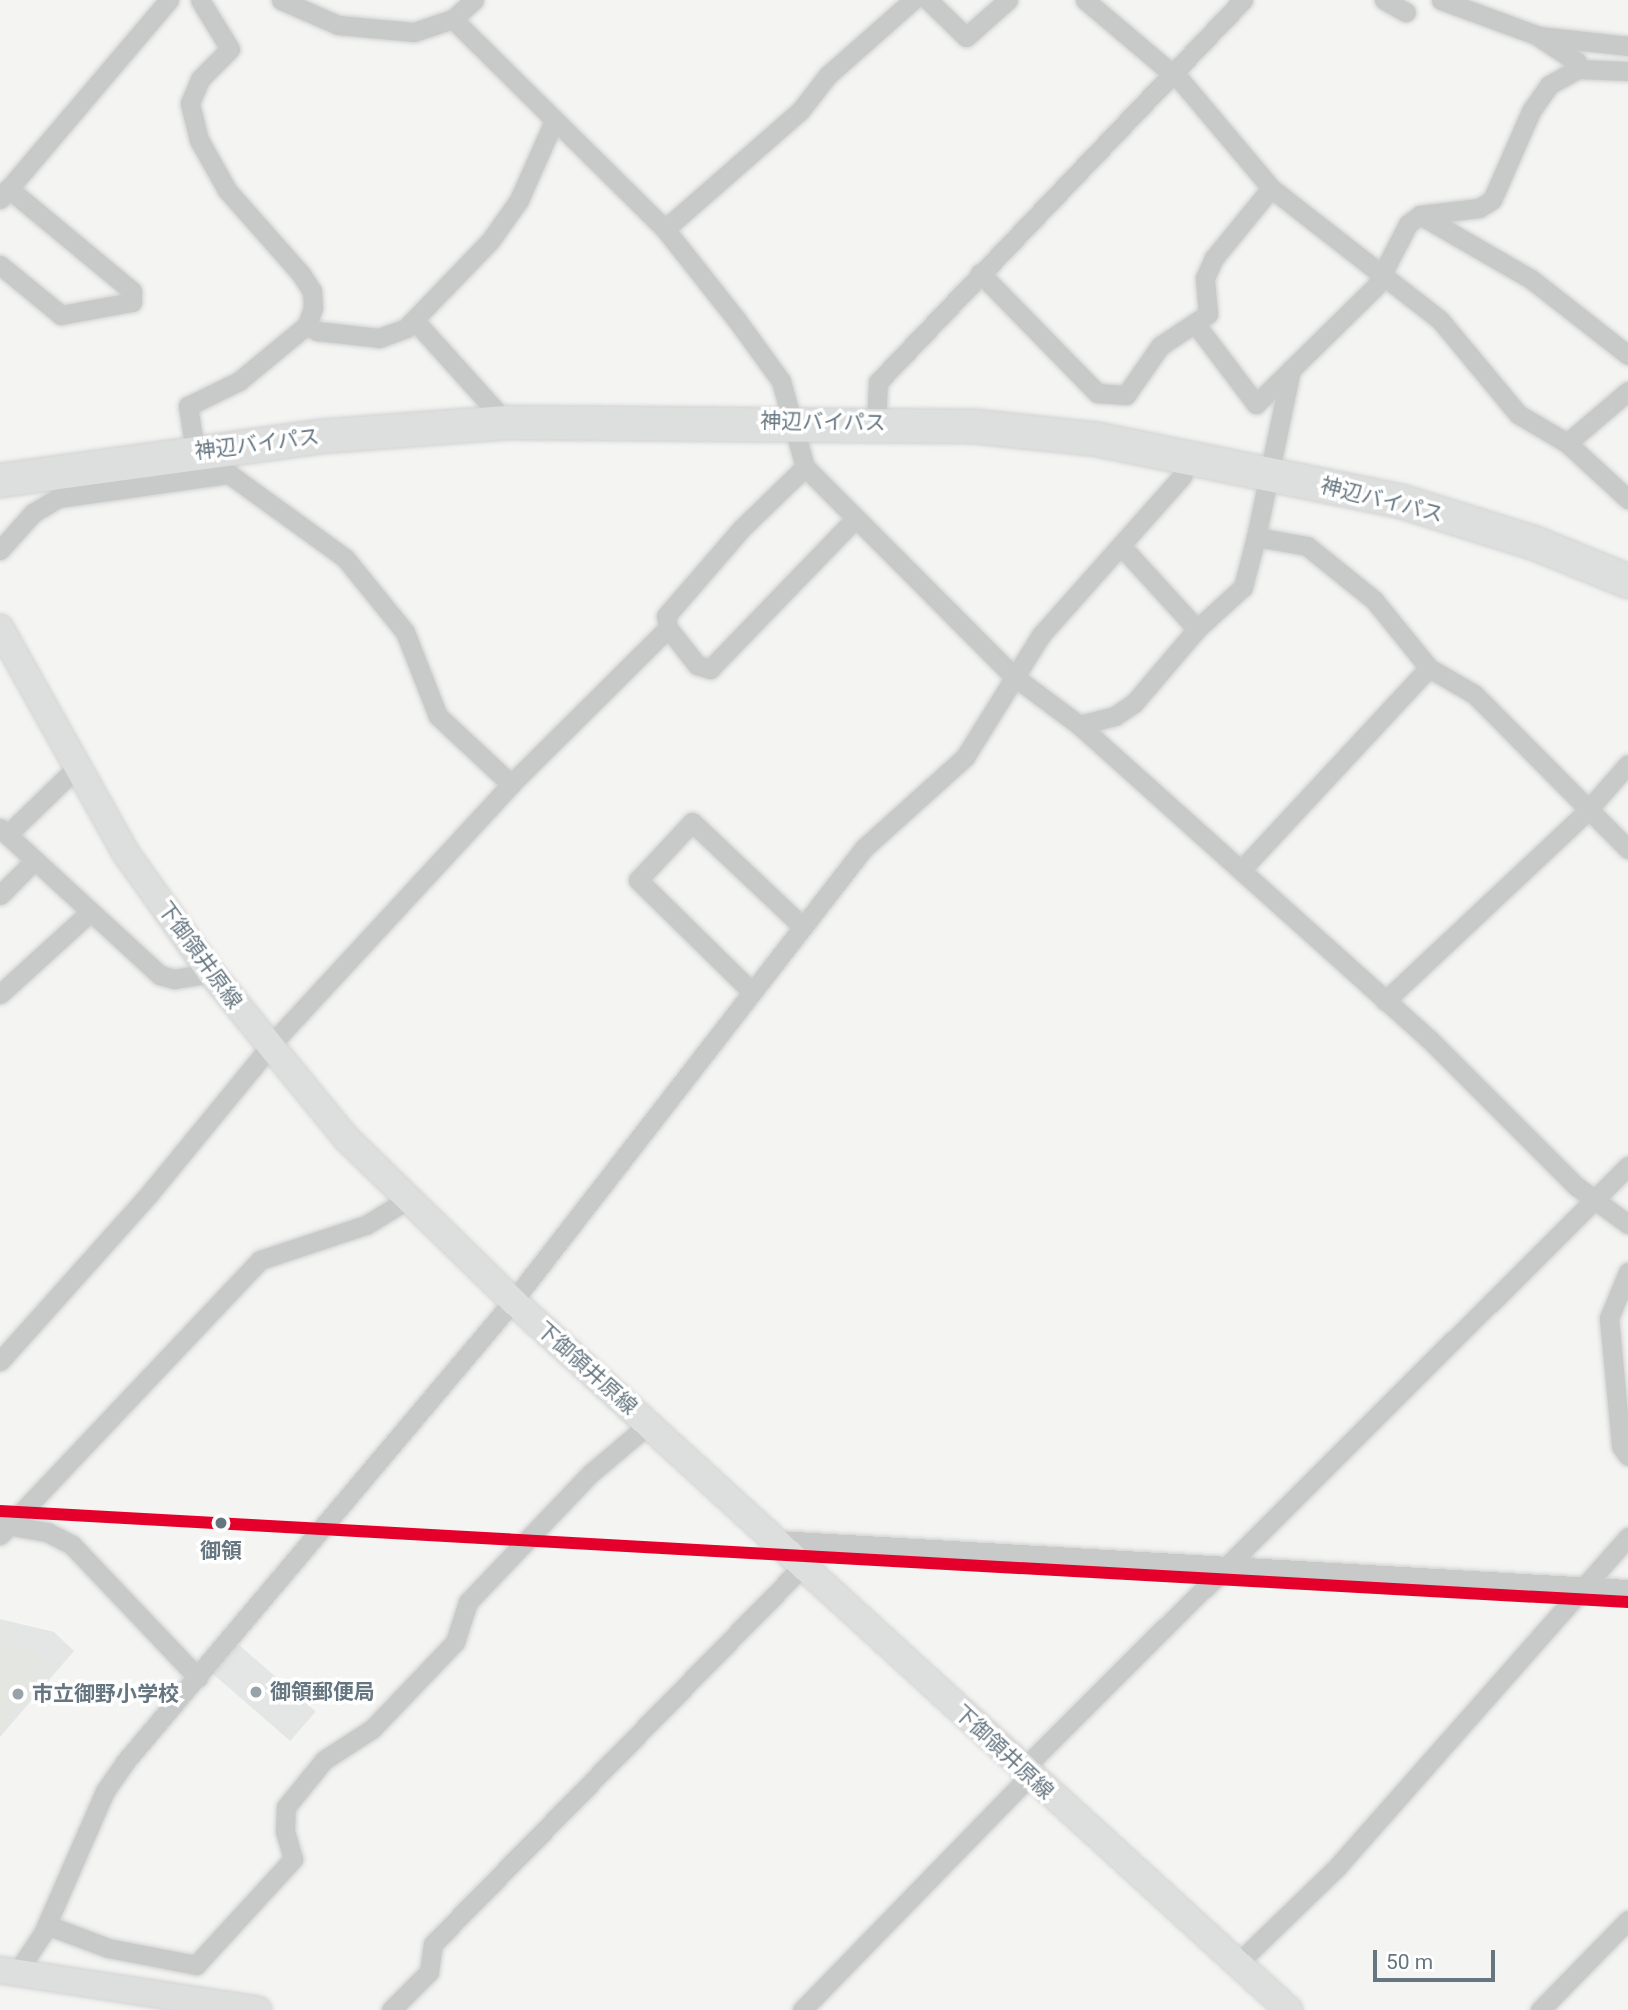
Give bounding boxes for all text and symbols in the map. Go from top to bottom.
street label: 神辺バイパス [760,408,886,436]
street label: 神辺バイパス [193,424,321,464]
street label: 神辺バイパス [1318,473,1446,527]
street label: 下御領井原線 [153,897,247,1013]
street label: 下御領井原線 [532,1316,642,1420]
marker: 御領 [209,1511,233,1535]
place label: 御領 [200,1538,242,1564]
place label: 御領郵便局 [270,1679,375,1705]
place label: 市立御野小学校 [32,1681,179,1707]
marker: 御領郵便局 [248,1684,264,1700]
marker: 市立御野小学校 [10,1686,26,1702]
street label: 下御領井原線 [949,1700,1059,1804]
scale bar [1376,1937,1498,1981]
text: 50 m [1386,1950,1433,1974]

